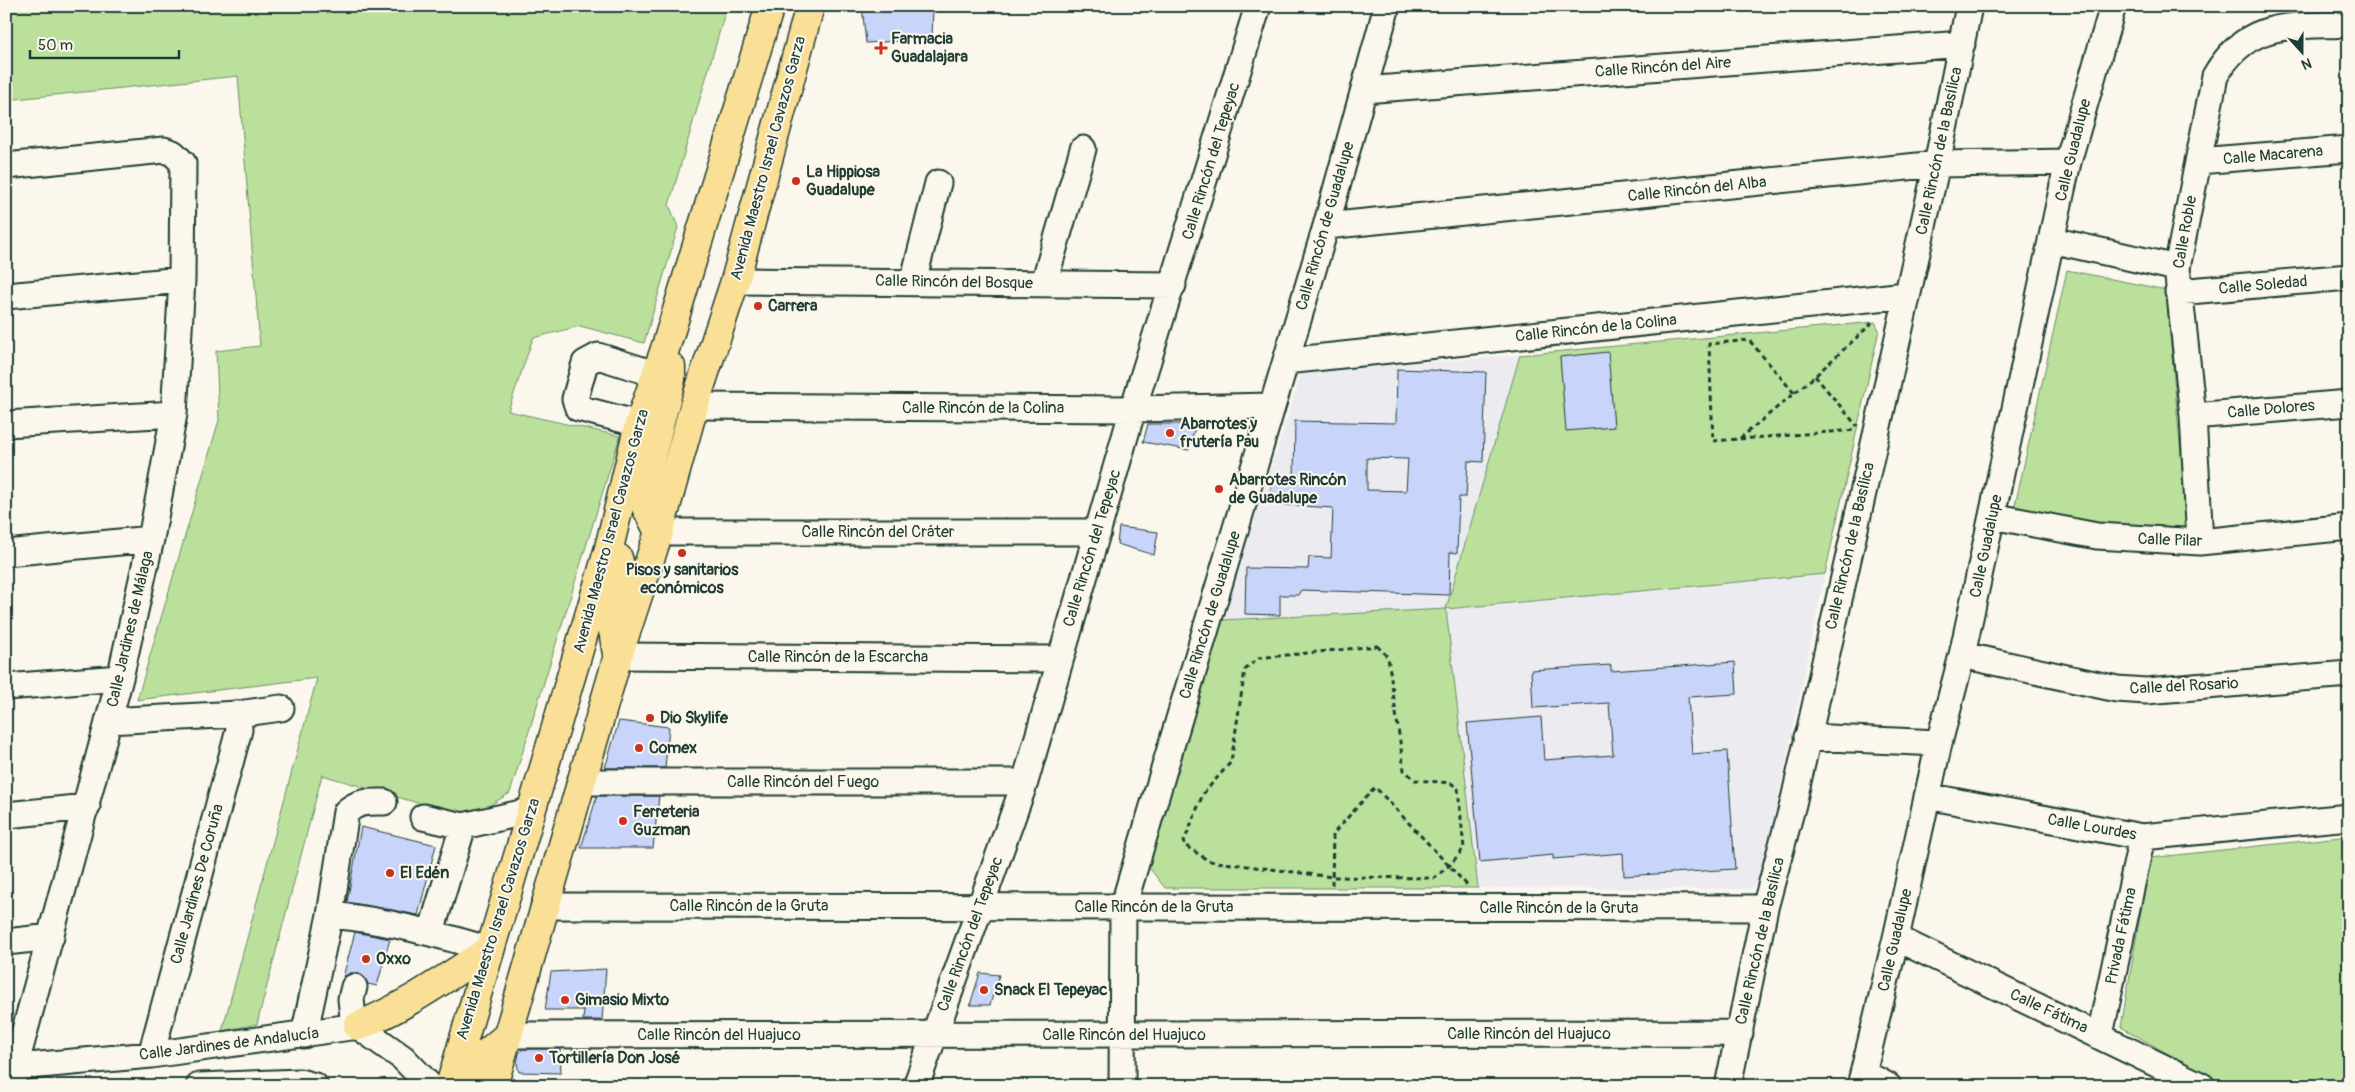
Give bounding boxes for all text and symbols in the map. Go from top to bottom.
scale bar [30,28,179,60]
north arrow [2278,28,2328,78]
place label: Farmacia Guadalajara [891,29,968,67]
street label: Avenida Maestro Israel Cavazos Garza [726,34,810,282]
text: 50 m [38,36,73,55]
marker: Farmacia Guadalajara [875,42,887,54]
street label: Calle Rincón del Aire [1594,52,1732,82]
text: N [2299,54,2314,73]
street label: Calle Rincón de la Basílica [1911,65,1967,237]
street label: Calle Rincón del Tepeyac [1178,80,1244,242]
street label: Calle Guadalupe [2051,97,2095,203]
street label: Calle Rincón de Guadalupe [1291,139,1359,313]
street label: Calle Macarena [2222,141,2324,169]
place label: La Hippiosa Guadalupe [806,162,881,200]
street label: Calle Rincón del Alba [1627,172,1767,206]
marker: La Hippiosa Guadalupe [790,175,802,187]
street label: Calle Roble [2169,194,2201,270]
street label: Calle Rincón del Bosque [875,271,1033,293]
street label: Calle Soledad [2218,271,2308,299]
place label: Carrera [768,296,818,316]
marker: Carrera [752,300,764,312]
street label: Calle Rincón de la Colina [1514,310,1678,346]
street label: Calle Dolores [2226,395,2316,423]
street label: Calle Rincón de la Colina [902,398,1064,418]
street label: Avenida Maestro Israel Cavazos Garza [569,407,653,655]
place label: Abarrotes y frutería Pau [1180,414,1259,452]
marker: Abarrotes y frutería Pau [1164,427,1176,439]
street label: Calle Rincón de la Basílica [1821,460,1879,632]
street label: Calle Rincón del Tepeyac [1059,467,1125,629]
place label: Abarrotes Rincón de Guadalupe [1229,470,1346,508]
marker: Abarrotes Rincón de Guadalupe [1213,483,1225,495]
street label: Calle Guadalupe [1965,492,2007,599]
street label: Calle Rincón del Cráter [802,522,955,542]
street label: Calle Rincón de Guadalupe [1175,528,1245,701]
street label: Calle Pilar [2137,529,2203,551]
marker: Pisos y sanitarios económicos [676,547,688,559]
street label: Calle Jardines de Málaga [102,549,158,709]
place label: Pisos y sanitarios económicos [626,560,739,598]
street label: Calle Rincón de la Escarcha [748,647,928,667]
street label: Calle del Rosario [2129,673,2239,699]
place label: Dio Skylife [660,708,729,728]
marker: Dio Skylife [644,712,656,724]
place label: Comex [649,738,697,758]
marker: Comex [633,742,645,754]
street label: Calle Rincón del Fuego [727,772,879,792]
street label: Avenida Maestro Israel Cavazos Garza [452,796,544,1042]
street label: Calle Jardines De Coruña [166,802,228,966]
place label: Ferreteria Guzman [633,802,700,840]
street label: Calle Lourdes [2046,809,2138,845]
marker: Ferreteria Guzman [617,815,629,827]
street label: Calle Rincón del Tepeyac [933,854,1007,1014]
street label: Calle Rincón de la Basílica [1731,855,1789,1027]
place label: El Edén [400,863,449,883]
marker: El Edén [384,867,396,879]
street label: Privada Fátima [2101,886,2141,986]
street label: Calle Guadalupe [1873,887,1917,993]
street label: Calle Rincón de la Gruta [669,896,829,916]
street label: Calle Rincón de la Gruta [1074,897,1234,917]
street label: Calle Rincón de la Gruta [1479,898,1639,918]
place label: Oxxo [376,949,411,969]
marker: Oxxo [360,953,372,965]
place label: Snack El Tepeyac [994,980,1107,1000]
marker: Snack El Tepeyac [978,984,990,996]
street label: Calle Fátima [2007,984,2091,1038]
place label: Gimasio Mixto [575,990,670,1010]
marker: Gimasio Mixto [559,994,571,1006]
street label: Calle Jardines de Andalucía [138,1023,320,1065]
street label: Calle Rincón del Huajuco [1447,1024,1611,1044]
street label: Calle Rincón del Huajuco [637,1025,801,1045]
street label: Calle Rincón del Huajuco [1042,1025,1206,1045]
place label: Tortillería Don José [548,1048,681,1068]
marker: Tortillería Don José [533,1052,545,1064]

